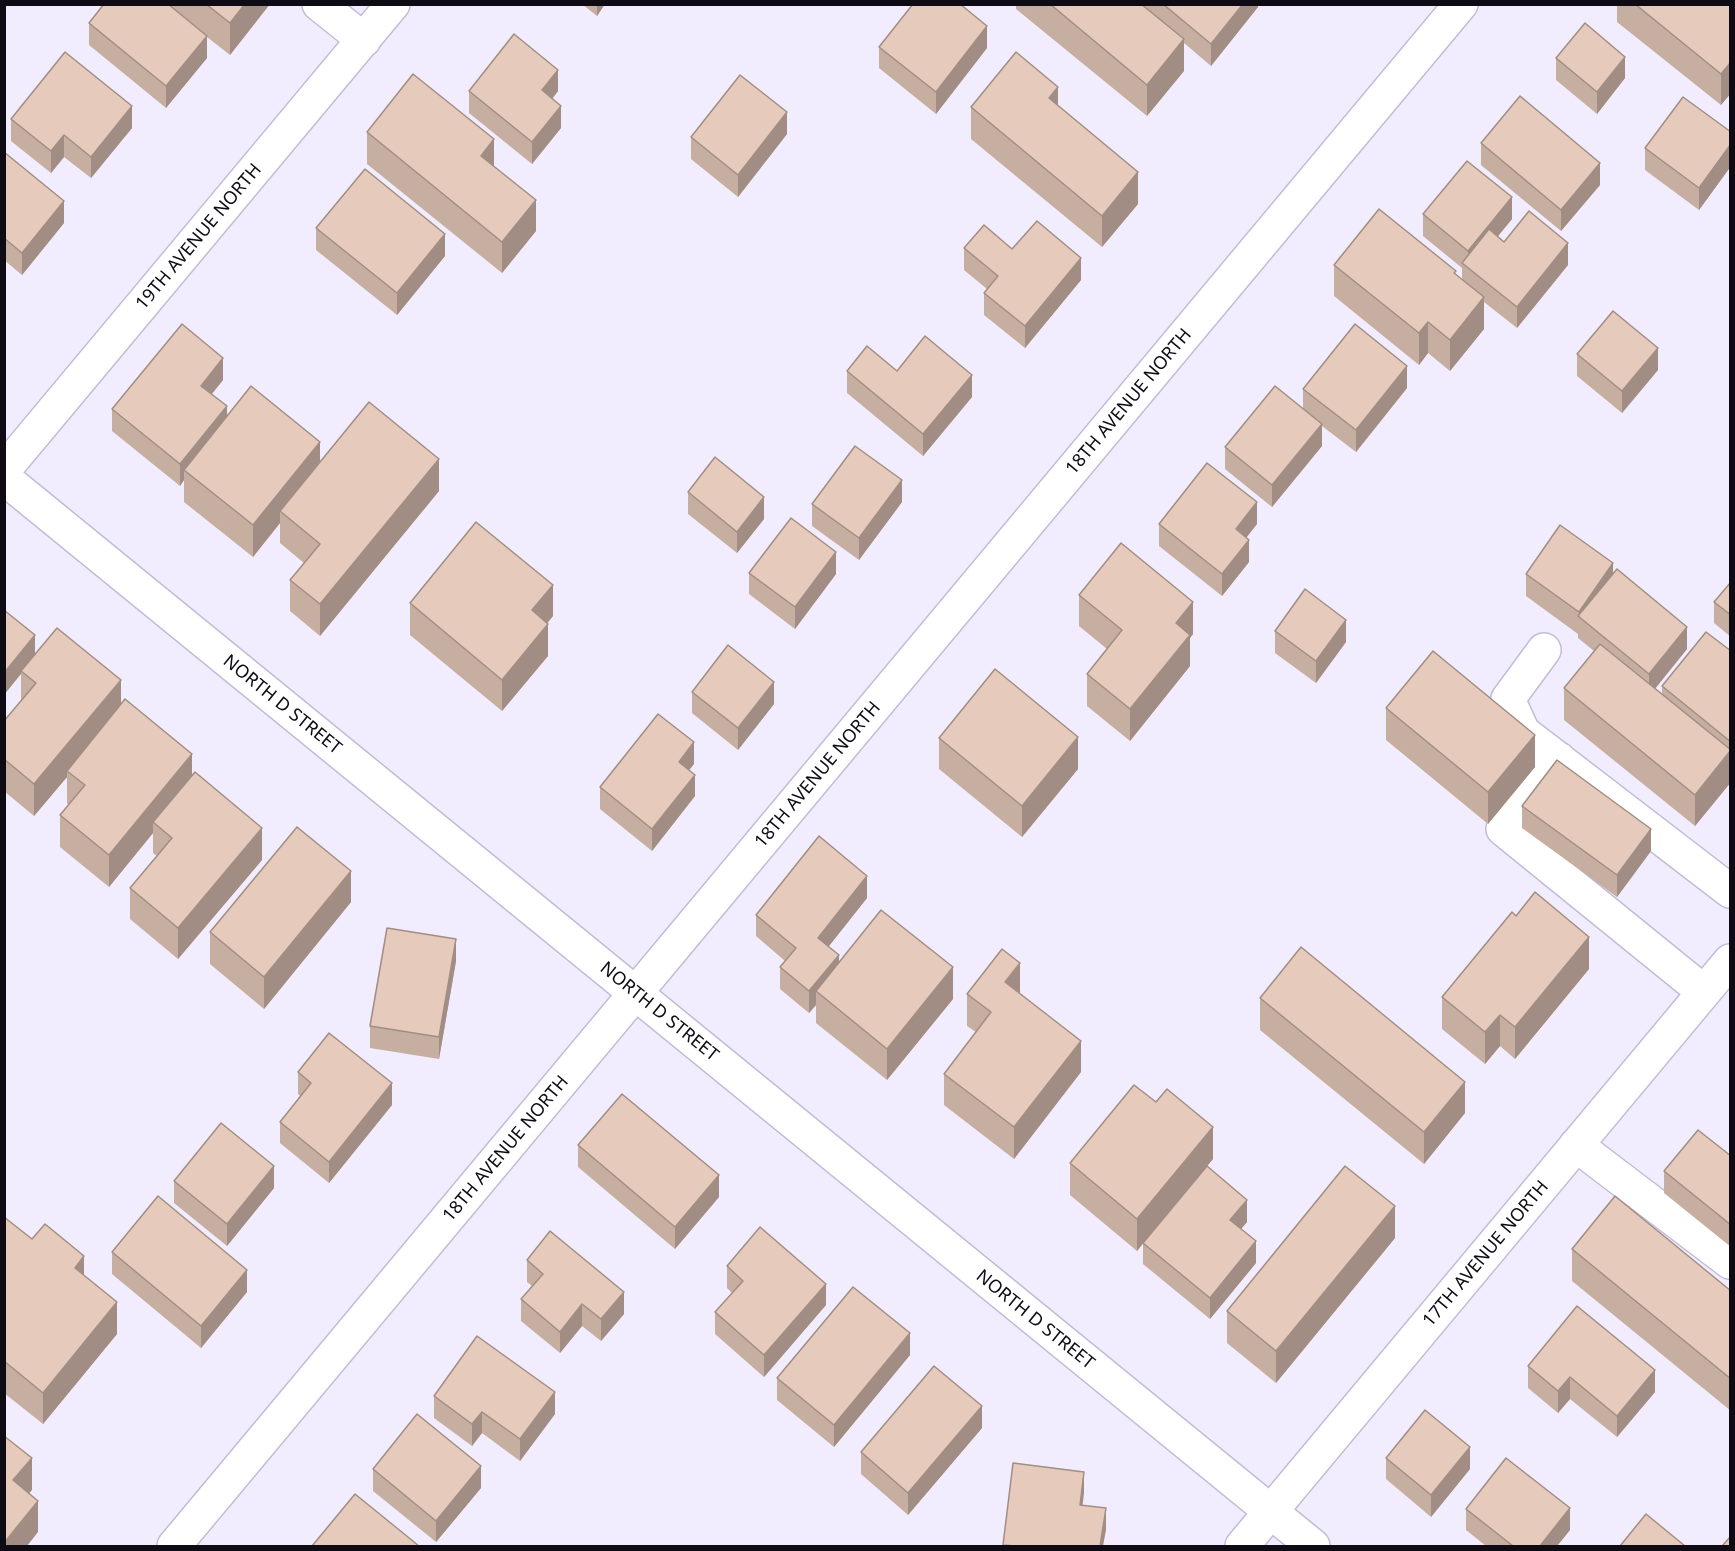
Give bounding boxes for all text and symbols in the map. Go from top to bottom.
street label: 19TH AVENUE NORTH [132,160,266,314]
street label: 18TH AVENUE NORTH [1062,325,1196,479]
street label: NORTH D STREET [219,651,345,759]
street label: 18TH AVENUE NORTH [751,698,885,852]
street label: NORTH D STREET [596,958,722,1066]
street label: 18TH AVENUE NORTH [439,1072,573,1226]
street label: 17TH AVENUE NORTH [1419,1177,1553,1331]
street label: NORTH D STREET [972,1266,1098,1374]

